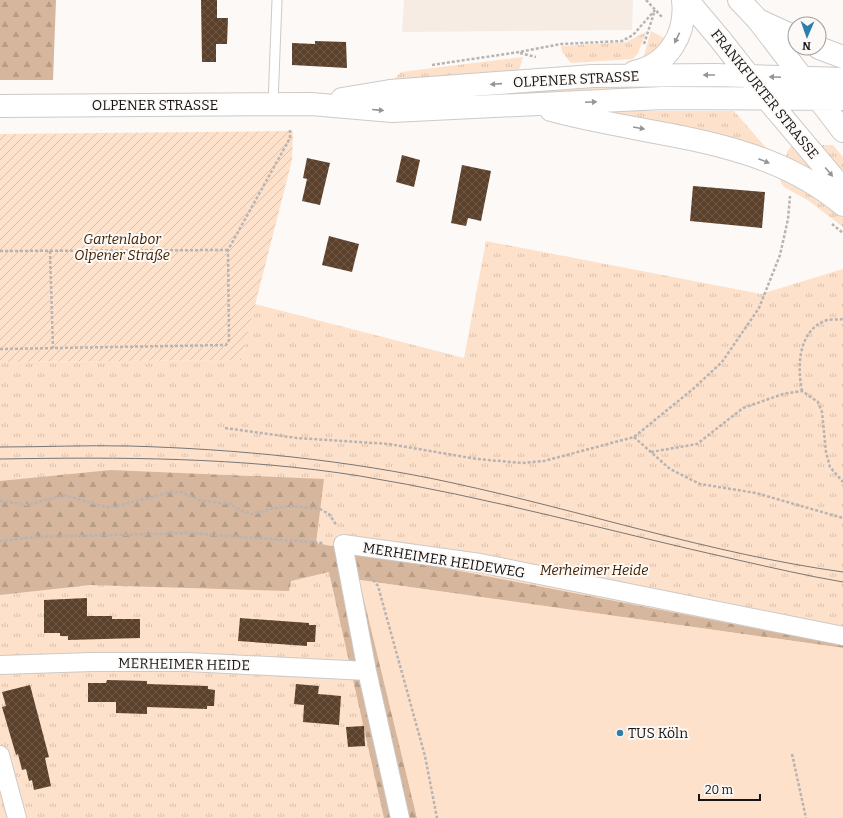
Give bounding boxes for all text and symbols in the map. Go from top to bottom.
north arrow [787,16,827,56]
street label: FRANKFURTER STRASSE [708,26,822,162]
one-way arrow [674,32,681,44]
street label: OLPENER STRASSE [512,68,640,91]
one-way arrow [702,72,715,78]
one-way arrow [768,74,781,80]
one-way arrow [490,81,502,88]
street label: OLPENER STRASSE [92,97,218,114]
one-way arrow [585,98,597,105]
one-way arrow [372,107,384,113]
one-way arrow [632,125,645,131]
one-way arrow [759,158,771,164]
one-way arrow [824,166,833,177]
park label: Gartenlabor Olpener Straße [74,231,170,264]
street label: MERHEIMER HEIDEWEG [362,539,526,582]
park label: Merheimer Heide [540,562,648,579]
street label: MERHEIMER HEIDE [118,655,250,674]
place label: TUS Köln [628,725,688,742]
marker: TUS Köln [615,728,625,738]
scale bar [699,776,760,802]
text: 20 m [705,783,734,797]

